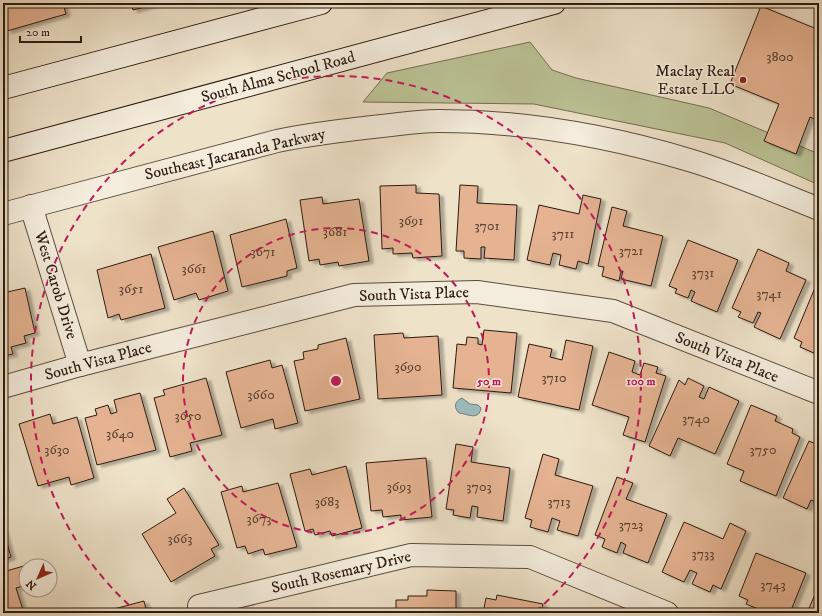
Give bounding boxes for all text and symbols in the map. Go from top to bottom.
scale bar [20,18,81,44]
text: 20 m [26,25,50,40]
street label: South Alma School Road [199,47,357,107]
house number: 3800 [766,48,794,66]
place label: Maclay Real Estate LLC [655,61,735,99]
marker: Maclay Real Estate LLC [738,75,748,85]
street label: Southeast Jacaranda Parkway [143,123,328,185]
house number: 3691 [399,212,423,230]
house number: 3701 [474,217,500,235]
house number: 3681 [323,223,347,241]
house number: 3711 [552,225,574,243]
street label: West Carob Drive [30,227,82,342]
house number: 3721 [619,242,643,260]
house number: 3671 [250,243,276,261]
house number: 3661 [182,260,206,278]
house number: 3731 [692,264,714,282]
house number: 3651 [119,280,143,298]
street label: South Vista Place [359,282,470,306]
house number: 3741 [756,285,782,303]
street label: South Vista Place [672,327,782,387]
street label: South Vista Place [42,337,154,385]
house number: 3690 [394,358,422,376]
house number: 3710 [541,369,567,387]
centre of rings [329,374,343,388]
text: 50 m [476,374,501,389]
text: 100 m [627,374,655,389]
house number: 3660 [247,386,275,404]
house number: 3650 [174,407,202,425]
house number: 3740 [682,410,710,428]
house number: 3640 [106,425,134,443]
house number: 3630 [44,441,70,459]
house number: 3750 [749,441,777,459]
house number: 3693 [387,478,411,496]
house number: 3703 [466,478,492,496]
house number: 3683 [315,493,339,511]
house number: 3713 [548,493,570,511]
house number: 3673 [246,510,272,528]
house number: 3723 [619,516,643,534]
house number: 3663 [167,530,193,548]
house number: 3733 [691,545,715,563]
street label: South Rosemary Drive [269,546,413,598]
north arrow [18,558,58,598]
text: N [23,576,40,593]
house number: 3743 [760,576,786,594]

